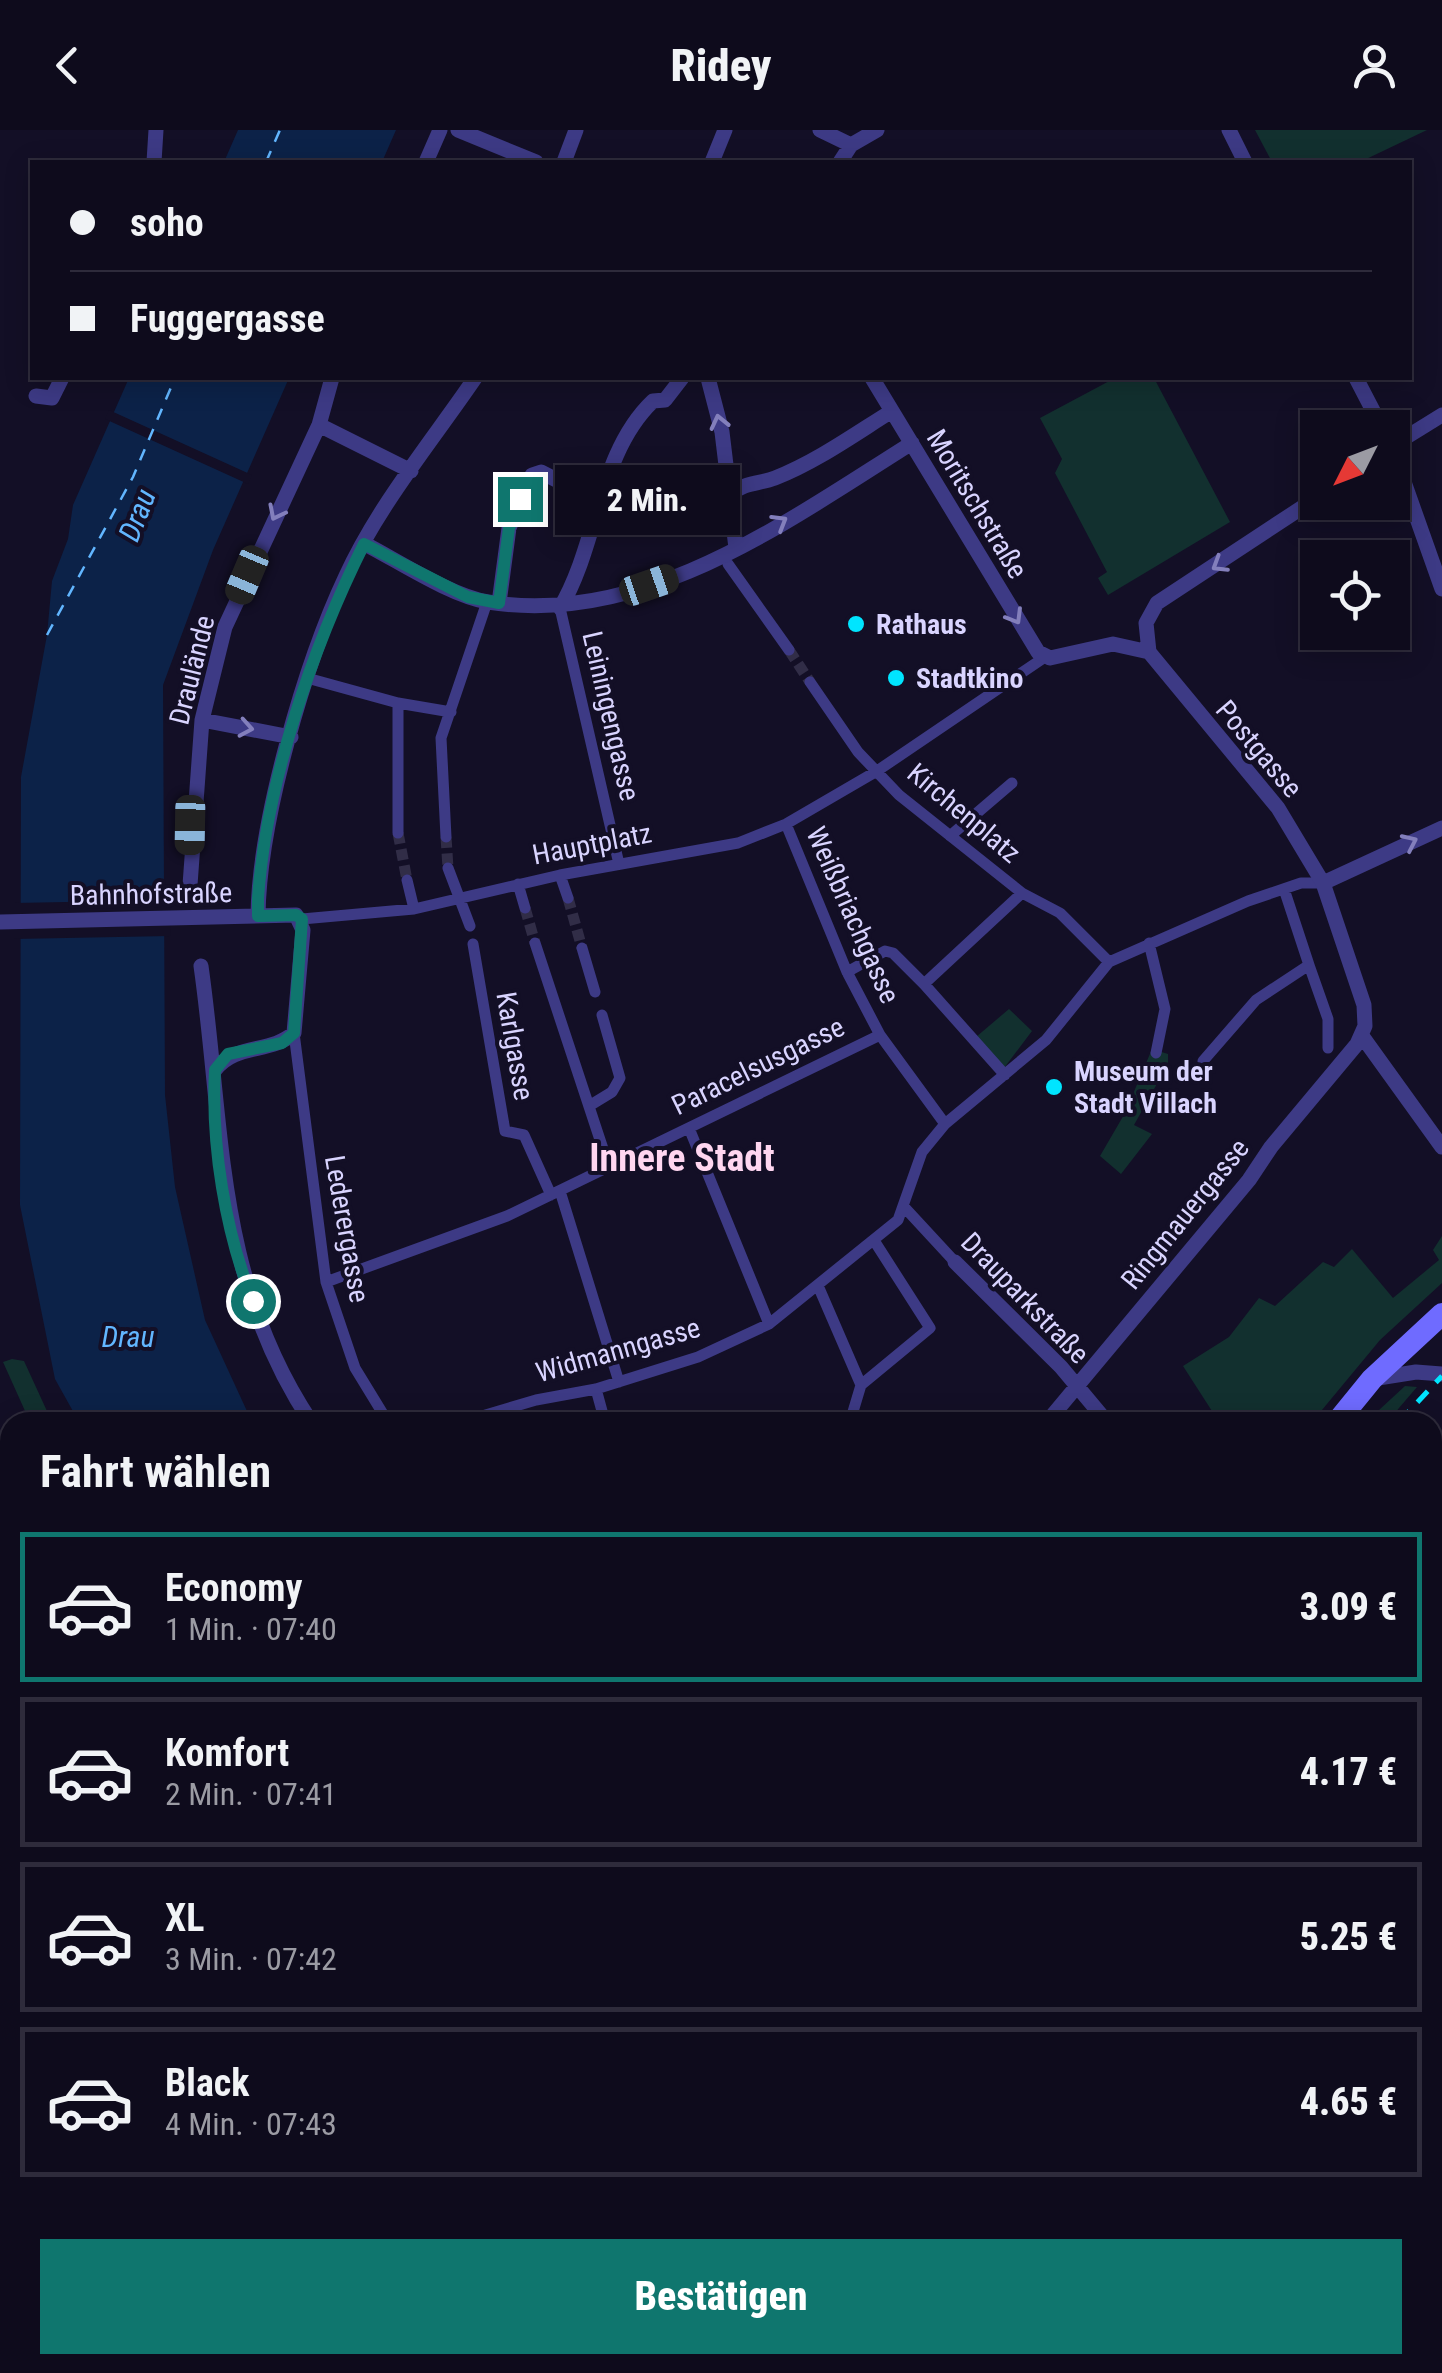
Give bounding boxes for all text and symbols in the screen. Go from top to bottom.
icon: back [40,38,95,93]
icon: person [1347,38,1402,93]
text: Ridey [671,39,771,92]
text: soho [130,201,204,245]
text: Fuggergasse [130,297,325,341]
north arrow [1300,410,1410,520]
map controls [1300,410,1410,650]
one-way arrow [710,414,731,431]
street label: Moritschstraße [920,424,1034,584]
callout: 2 Min. [555,464,740,534]
route end [498,477,543,522]
text: 2 Min. [607,481,688,519]
water label: Drau [111,484,163,546]
one-way arrow [268,502,288,520]
one-way arrow [769,515,787,534]
button: locate [1300,540,1410,650]
car [221,542,273,608]
one-way arrow [1212,552,1230,571]
car [616,561,682,609]
one-way arrow [1003,606,1022,624]
place label: Rathaus [876,608,967,641]
street label: Draulände [163,612,221,728]
marker: Rathaus [845,613,867,635]
street label: Leiningengasse [575,628,647,804]
place label: Stadtkino [916,662,1024,695]
marker: Stadtkino [885,667,907,689]
street label: Postgasse [1209,694,1309,804]
one-way arrow [238,717,255,738]
street label: Kirchenplatz [901,756,1027,870]
car [174,795,206,855]
street label: Hauptplatz [530,816,654,872]
street label: Weißbriachgasse [799,822,907,1008]
one-way arrow [1400,835,1418,855]
street label: Bahnhofstraße [70,876,232,912]
street label: Karlgasse [489,989,541,1103]
street label: Paracelsusgasse [666,1010,850,1122]
place label: Museum der Stadt Villach [1074,1055,1217,1120]
marker: Museum der Stadt Villach [1043,1076,1065,1098]
street label: Ringmauergasse [1114,1132,1256,1296]
district label: Innere Stadt [589,1136,775,1180]
street label: Lederergasse [318,1153,376,1305]
street label: Drauparkstraße [954,1226,1096,1370]
route start [231,1279,276,1324]
street label: Widmanngasse [532,1311,704,1389]
water label: Drau [102,1319,154,1354]
text: Fahrt wählen [40,1445,271,1498]
icon: car [45,1562,135,1652]
text: Economy [165,1566,302,1610]
text: 3.09 € [1300,1585,1397,1629]
text: 1 Min. · 07:40 [165,1610,337,1648]
icon: car [45,1727,135,1817]
text: Komfort [165,1731,289,1775]
text: 4.17 € [1300,1750,1397,1794]
text: 2 Min. · 07:41 [165,1775,337,1813]
icon: car [45,1892,135,1982]
text: XL [165,1896,204,1940]
text: 5.25 € [1300,1915,1397,1959]
text: 3 Min. · 07:42 [165,1940,337,1978]
icon: car [45,2057,135,2147]
text: Black [165,2061,249,2105]
text: 4.65 € [1300,2080,1397,2124]
text: 4 Min. · 07:43 [165,2105,337,2143]
button: Bestätigen [40,2239,1402,2354]

